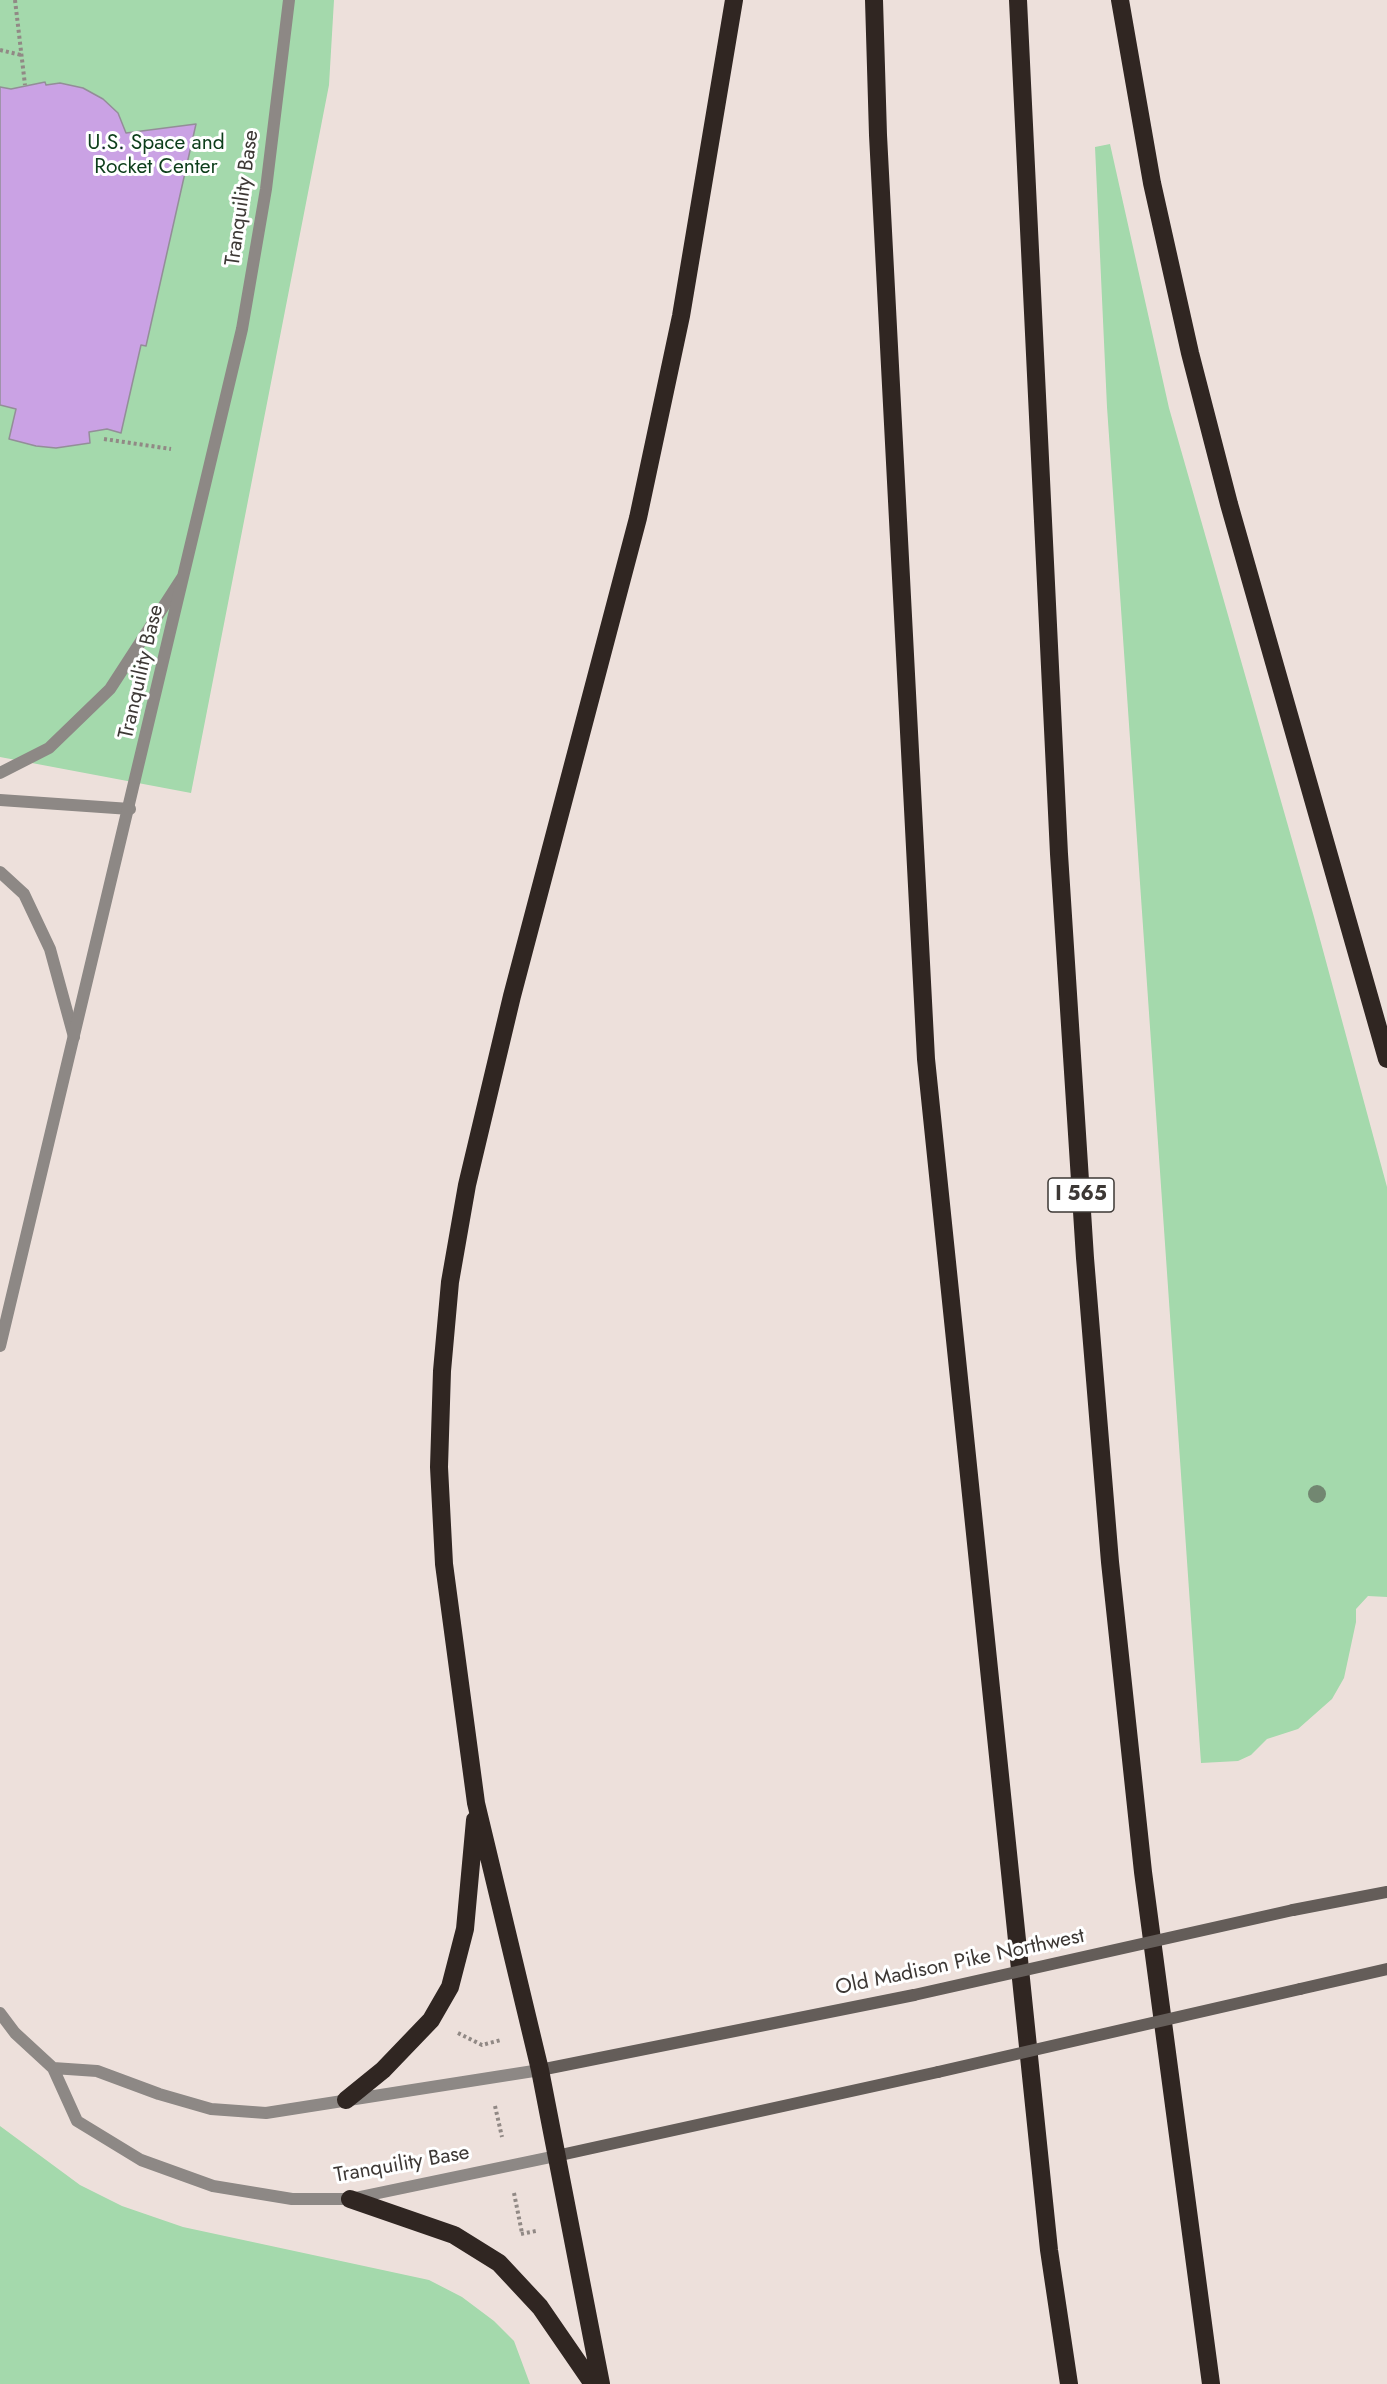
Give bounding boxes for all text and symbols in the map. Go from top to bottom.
street label: Tranquility Base [221,128,265,268]
park label: U.S. Space and Rocket Center [87,131,225,181]
street label: Tranquility Base [114,603,170,741]
road number: I 565 [1048,1178,1114,1212]
street label: Old Madison Pike Northwest [833,1924,1087,2002]
street label: Tranquility Base [332,2141,472,2189]

